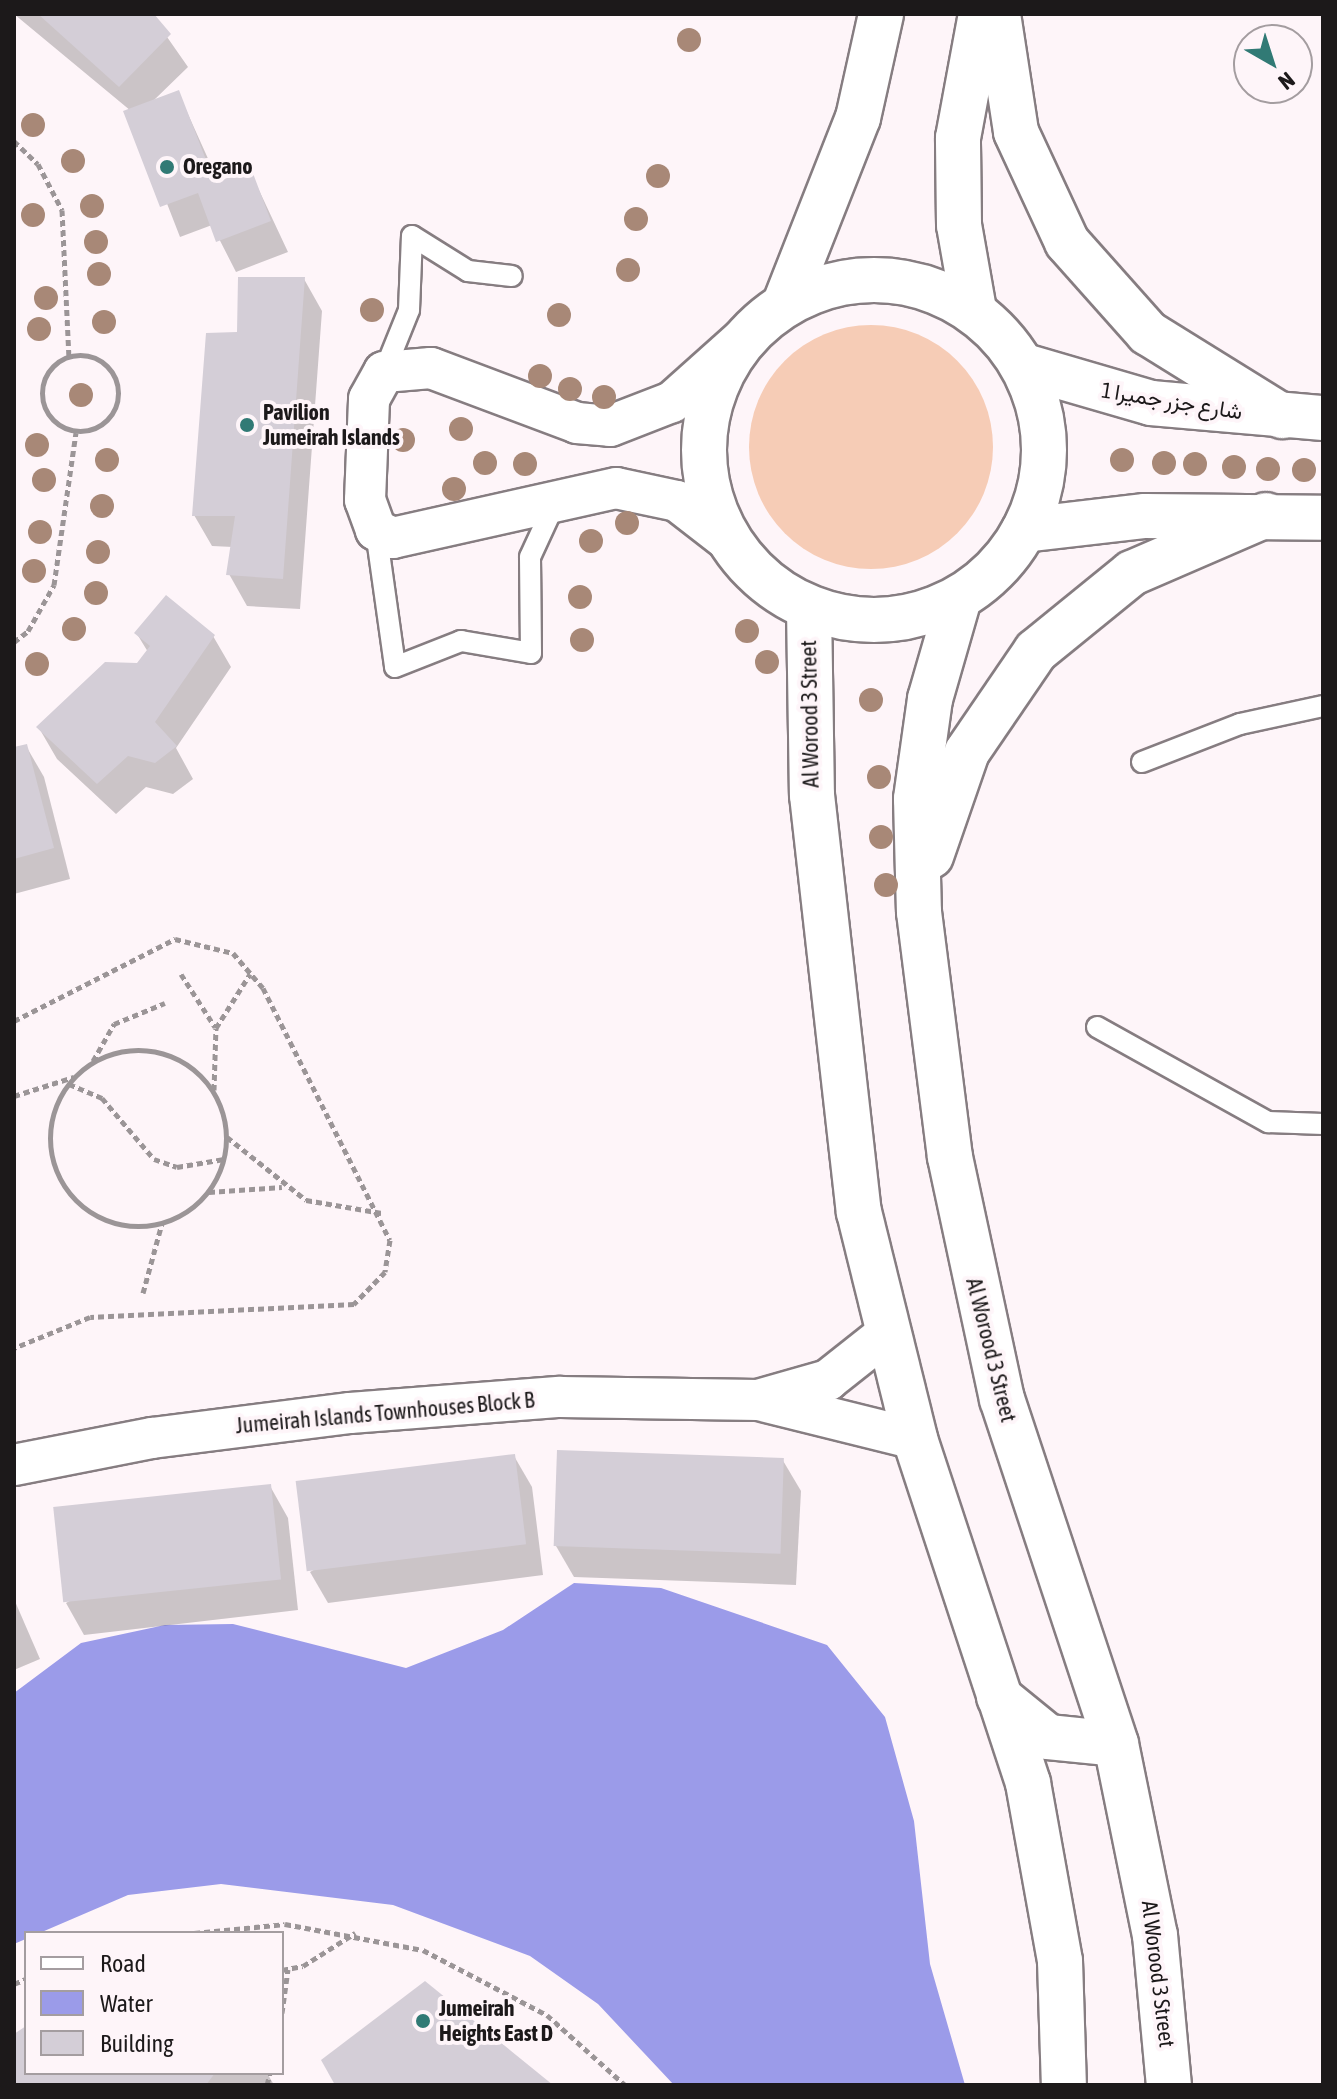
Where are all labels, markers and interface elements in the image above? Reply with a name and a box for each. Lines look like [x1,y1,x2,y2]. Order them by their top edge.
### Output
north arrow [1233,24,1313,104]
text: N [1274,67,1300,95]
place label: Oregano [183,154,253,180]
marker: Oregano [158,158,176,176]
street label: شارع جزر جميرا 1 [1100,377,1244,425]
place label: Pavilion Jumeirah Islands [263,399,400,450]
marker: Pavilion Jumeirah Islands [238,416,256,434]
street label: Al Worood 3 Street [796,640,824,788]
street label: Al Worood 3 Street [960,1275,1022,1425]
street label: Jumeirah Islands Townhouses Block B [234,1387,536,1439]
street label: Al Worood 3 Street [1136,1899,1180,2049]
legend [24,1931,284,2075]
text: Road [100,1950,146,1977]
text: Water [100,1990,153,2017]
place label: Jumeirah Heights East D [439,1995,553,2046]
marker: Jumeirah Heights East D [414,2012,432,2030]
text: Building [100,2030,173,2057]

